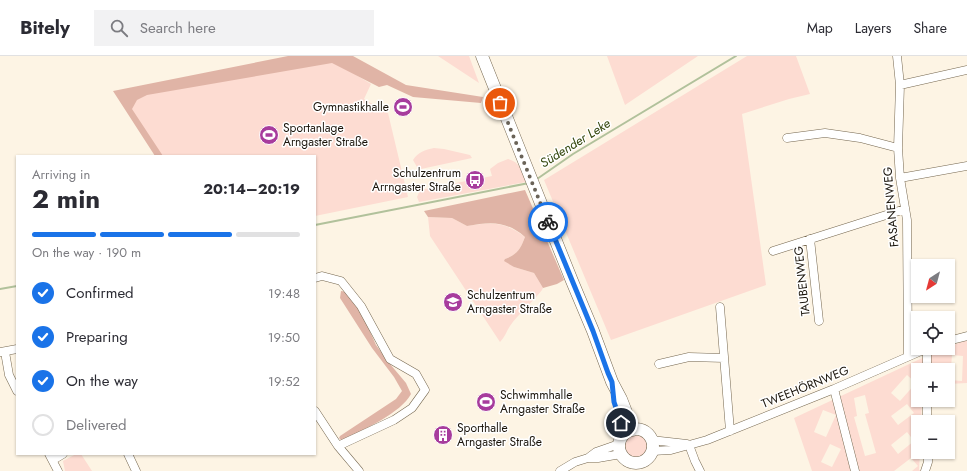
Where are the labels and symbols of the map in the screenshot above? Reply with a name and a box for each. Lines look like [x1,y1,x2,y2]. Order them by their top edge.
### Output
pin [483,86,517,120]
sports icon: Gymnastikhalle [392,96,414,118]
place label: Gymnastikhalle [313,98,389,116]
water label: Südender Leke [536,114,614,172]
place label: Sportanlage Arngaster Straße [283,119,368,151]
sports icon: Sportanlage Arngaster Straße [258,124,280,146]
place label: Schulzentrum Arrngaster Straße [372,164,461,196]
street label: FASANENWEG [879,166,903,248]
bus stop icon: Schulzentrum Arrngaster Straße [464,169,486,191]
courier [528,202,568,242]
street label: TAUBENWEG [789,245,815,317]
north arrow [911,259,955,303]
place label: Schulzentrum Arngaster Straße [467,286,552,318]
school or university icon: Schulzentrum Arngaster Straße [442,291,464,313]
street label: TWEEHÖRNWEG [759,361,851,413]
place label: Schwimmhalle Arngaster Straße [500,386,585,418]
sports icon: Schwimmhalle Arngaster Straße [475,391,497,413]
pin [604,406,638,440]
place label: Sporthalle Arngaster Straße [457,419,542,451]
building icon: Sporthalle Arngaster Straße [432,424,454,446]

